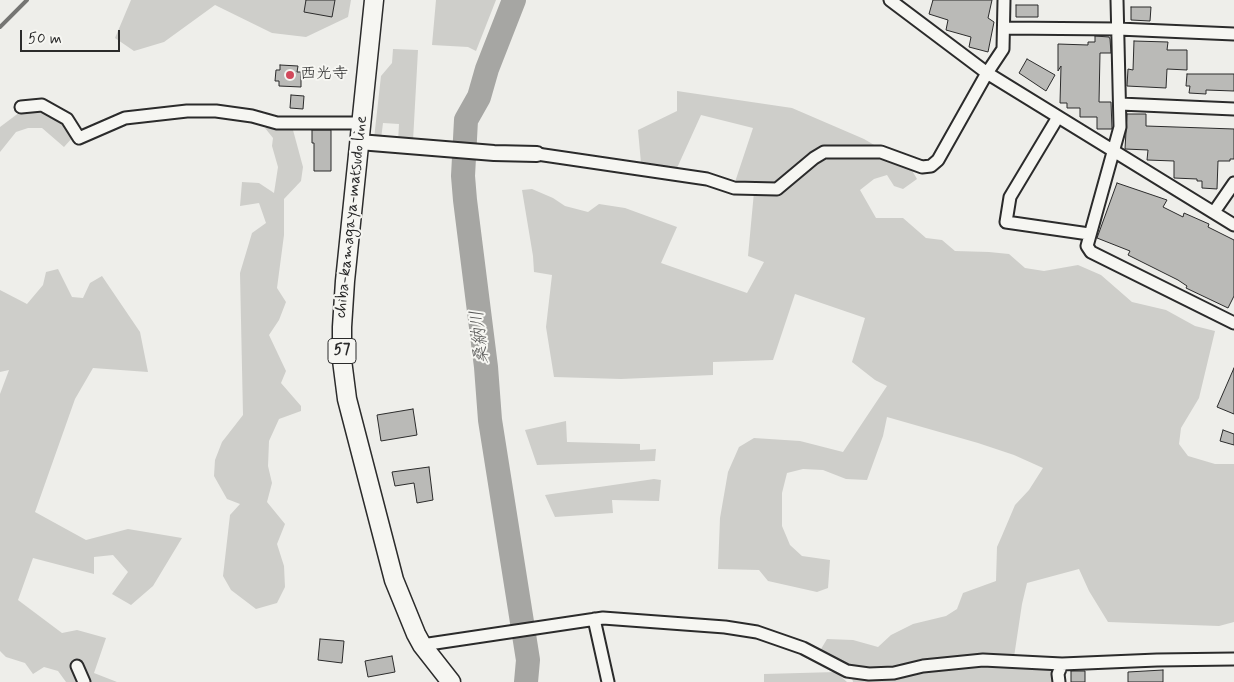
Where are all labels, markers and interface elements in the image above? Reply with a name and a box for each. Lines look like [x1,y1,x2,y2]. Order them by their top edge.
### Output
scale bar [22,20,122,52]
text: 50 m [28,29,62,49]
place label: 西光寺 [300,65,348,85]
marker: 西光寺 [284,69,296,81]
street label: chiba-kamagaya-matsudo line [332,115,372,319]
water label: 桑納川 [467,309,495,365]
road number: 57 [328,338,356,364]

